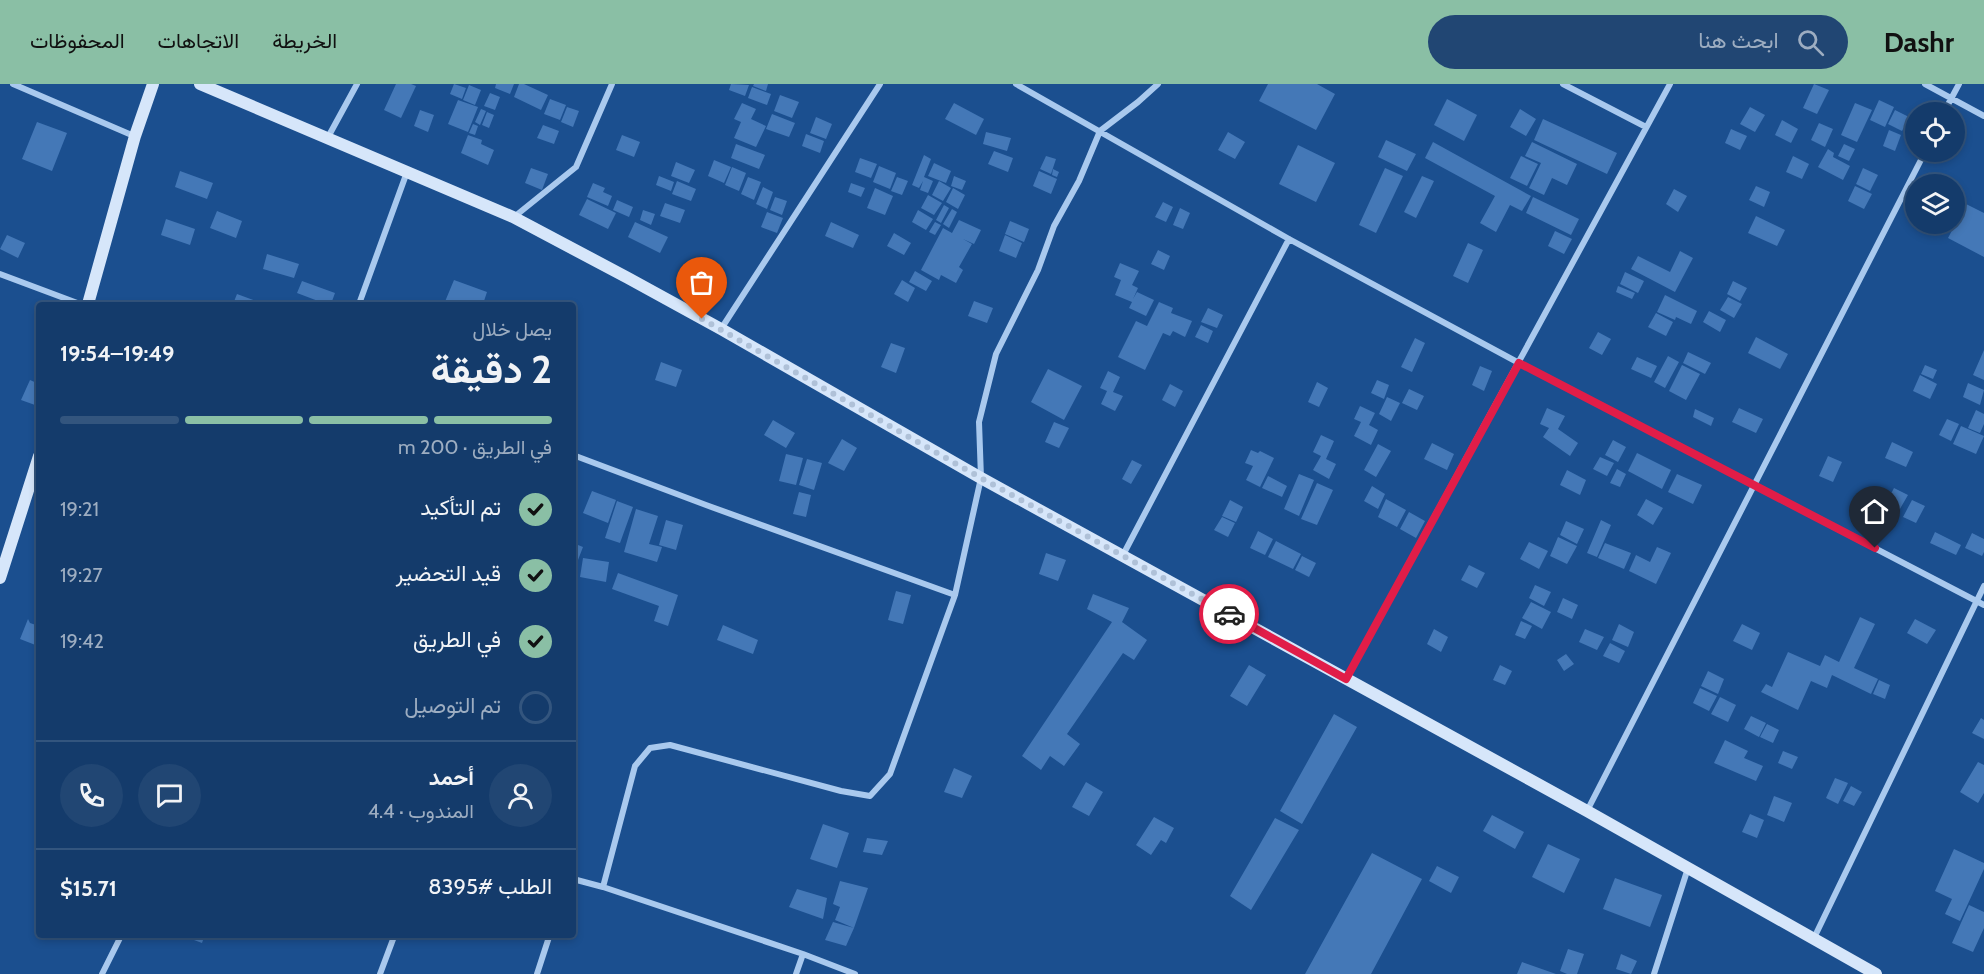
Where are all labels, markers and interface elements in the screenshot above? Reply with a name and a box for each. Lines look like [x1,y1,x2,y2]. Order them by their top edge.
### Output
search box [1428,15,1848,69]
text: Dashr [1884,25,1954,59]
icon: search [1794,26,1827,59]
text: ابحث هنا [1698,27,1779,54]
text: المحفوظات [30,28,125,53]
text: الاتجاهات [158,28,239,53]
text: الخريطة [272,28,337,53]
map controls [1905,102,1965,234]
button: locate [1905,102,1965,162]
button: layers [1905,174,1965,234]
pin [676,257,727,319]
icon: bag [685,266,718,299]
text: يصل خلال [472,317,552,341]
text: 19:49–19:54 [60,340,174,367]
text: 2 دقيقة [431,345,552,393]
text: في الطريق · 200 m [398,435,552,459]
pin [1849,486,1900,548]
icon: check [519,493,552,526]
text: تم التأكيد [420,494,501,521]
icon: home [1858,495,1891,528]
text: 19:21 [60,497,99,521]
icon: check [519,559,552,592]
text: قيد التحضير [396,560,501,587]
text: 19:27 [60,563,103,587]
courier [1199,584,1259,644]
icon: car [1213,598,1246,631]
icon: check [519,625,552,658]
text: في الطريق [413,626,501,653]
text: 19:42 [60,629,104,653]
text: تم التوصيل [404,692,501,719]
button: phone [60,764,123,827]
button: chat [138,764,201,827]
text: أحمد [429,764,474,791]
button: person [489,764,552,827]
text: المندوب · 4.4 [368,799,474,823]
text: الطلب #8395 [428,873,552,900]
text: $15.71 [60,875,117,902]

